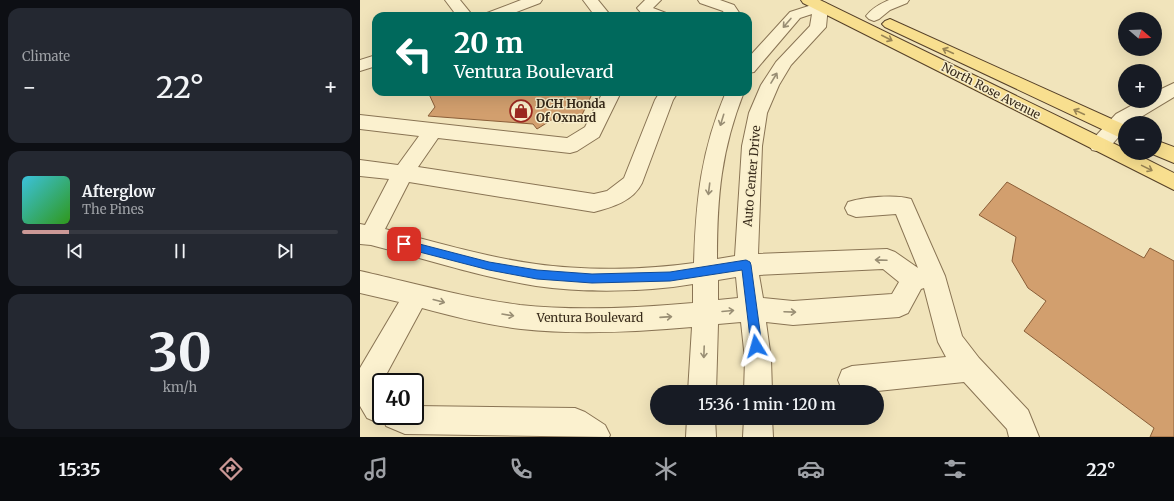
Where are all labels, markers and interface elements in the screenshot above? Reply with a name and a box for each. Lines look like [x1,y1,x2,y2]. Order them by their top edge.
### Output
north arrow [1118,12,1162,56]
map controls [1118,12,1162,160]
one-way arrow [783,18,792,28]
text: 20 m [454,25,523,61]
icon: left [388,28,440,80]
one-way arrow [880,35,892,43]
one-way arrow [943,47,955,54]
text: Climate [22,48,70,65]
street label: North Rose Avenue [939,59,1043,122]
text: Ventura Boulevard [454,60,614,83]
button: + [1118,64,1162,108]
text: 22° [156,68,204,106]
one-way arrow [771,72,779,84]
text: − [22,73,37,101]
text: + [323,73,338,101]
place label: DCH Honda Of Oxnard [536,96,606,125]
shop icon: DCH Honda Of Oxnard [508,98,534,124]
one-way arrow [1074,108,1086,115]
one-way arrow [718,114,725,127]
button: − [1118,116,1162,160]
street label: Auto Center Drive [740,125,763,228]
one-way arrow [1140,165,1152,172]
text: Afterglow [82,182,155,201]
one-way arrow [705,182,712,195]
text: The Pines [82,201,144,218]
pin [387,227,421,261]
icon: arrive [393,233,415,255]
icon: previous [64,240,86,262]
icon: pause [169,240,191,262]
icon: next [274,240,296,262]
one-way arrow [875,256,888,264]
one-way arrow [432,298,445,305]
one-way arrow [721,307,734,315]
one-way arrow [783,308,796,316]
street label: Ventura Boulevard [536,310,643,325]
one-way arrow [501,311,514,319]
one-way arrow [659,314,672,321]
text: 30 [148,320,212,385]
position arrow [735,325,777,367]
one-way arrow [700,345,707,358]
speed limit sign: 40 [372,373,424,425]
text: km/h [163,379,197,396]
text: 15:36 · 1 min · 120 m [698,395,836,414]
icon: directions [217,455,245,483]
icon: music [362,455,390,483]
icon: phone [507,455,535,483]
icon: climate [652,455,680,483]
icon: car [797,455,825,483]
icon: filters [941,455,969,483]
text: 15:35 [58,458,100,481]
text: 22° [1086,458,1116,481]

